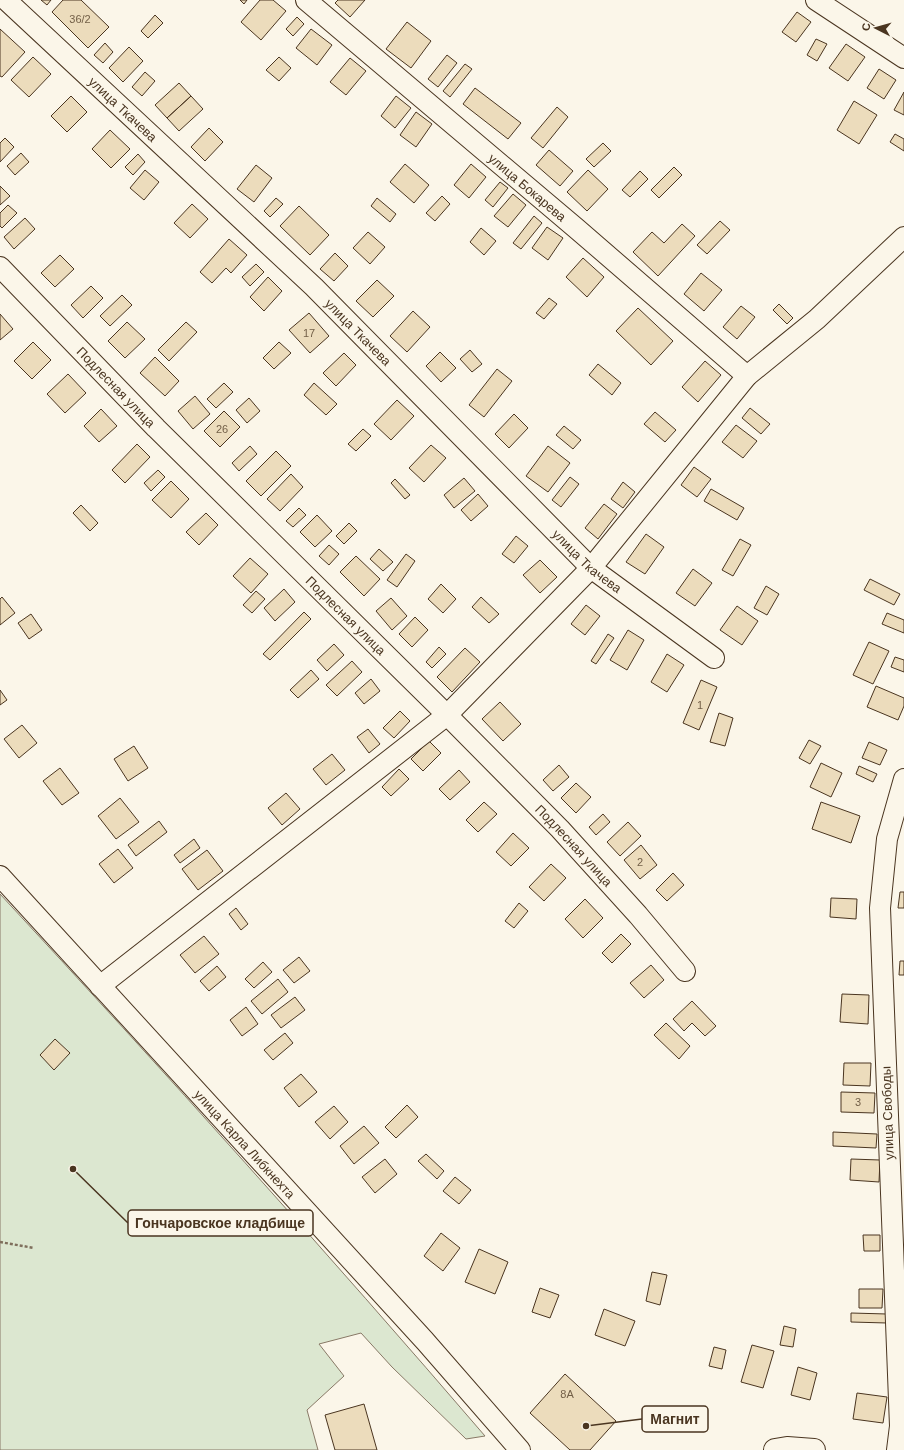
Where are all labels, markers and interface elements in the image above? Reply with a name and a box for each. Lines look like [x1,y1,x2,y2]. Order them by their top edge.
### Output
north arrow [856,8,896,48]
house number: 36/2 [69,13,91,25]
text: С [860,22,872,32]
street label: улица Ткачева [86,74,160,145]
street label: улица Бокарева [485,151,570,225]
street label: улица Ткачева [322,296,395,369]
house number: 17 [303,327,315,339]
street label: Подлесная улица [74,344,159,431]
house number: 26 [216,423,228,435]
street label: улица Ткачева [549,526,625,596]
street label: Подлесная улица [303,573,389,659]
house number: 1 [697,699,703,711]
street label: Подлесная улица [532,802,616,890]
house number: 2 [637,856,643,868]
street label: улица Свободы [878,1066,897,1160]
street label: улица Карла Либкнехта [191,1087,298,1202]
house number: 3 [855,1096,861,1108]
callout: Гончаровское кладбище [128,1210,313,1236]
text: Гончаровское кладбище [135,1215,305,1231]
house number: 8А [560,1388,574,1400]
callout: Магнит [642,1406,708,1432]
text: Магнит [650,1411,700,1427]

